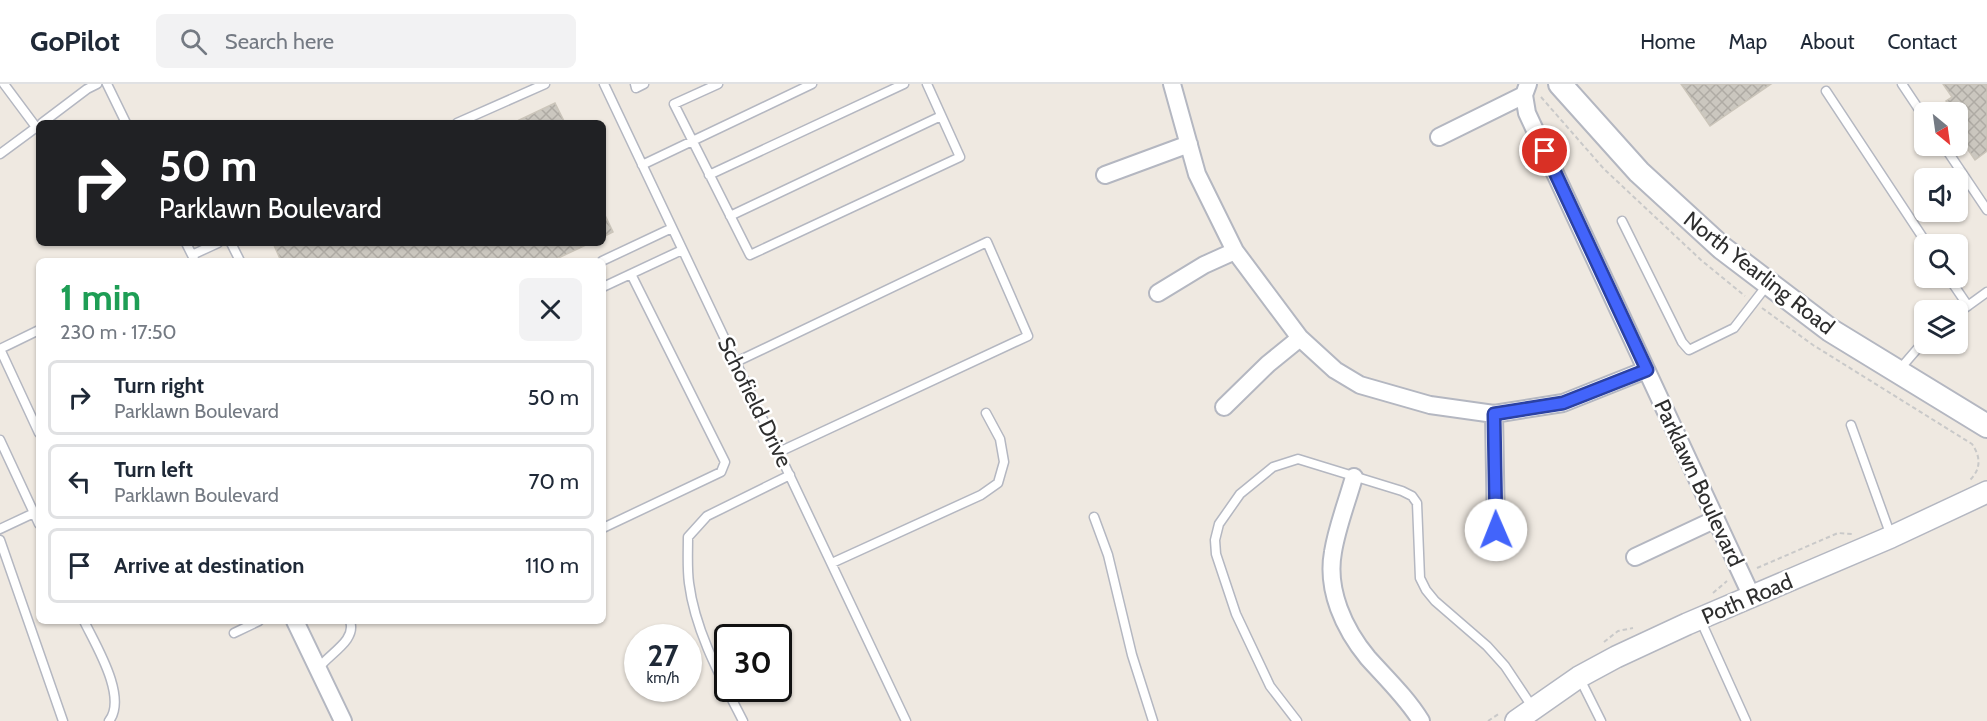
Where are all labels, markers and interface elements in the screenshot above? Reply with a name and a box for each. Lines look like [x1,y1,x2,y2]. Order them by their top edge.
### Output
search box [156,14,576,68]
text: GoPilot [30,24,120,58]
icon: search [177,25,210,58]
text: Search here [225,28,334,55]
text: Home [1640,29,1696,54]
text: Map [1729,29,1767,54]
text: About [1800,29,1854,54]
text: Contact [1887,29,1957,54]
north arrow [1914,102,1968,156]
map controls [1914,102,1968,354]
pin [1519,125,1570,176]
icon: arrive [1528,134,1561,167]
text: 50 m [159,140,257,192]
icon: right [60,144,138,222]
button: sound [1914,168,1968,222]
text: Parklawn Boulevard [159,192,382,225]
street label: North Yearling Road [1678,206,1840,340]
button: search [1914,234,1968,288]
text: 1 min [60,275,141,319]
button: close [519,278,582,341]
button: layers [1914,300,1968,354]
text: 230 m · 17:50 [60,320,177,344]
street label: Schofield Drive [712,332,798,472]
text: Turn right [114,372,204,399]
icon: right [63,381,96,414]
text: 50 m [527,384,579,411]
street label: Parklawn Boulevard [1648,395,1750,571]
text: Parklawn Boulevard [114,399,279,423]
text: Turn left [114,456,193,483]
icon: left [63,465,96,498]
text: 70 m [529,468,579,495]
text: Parklawn Boulevard [114,483,279,507]
position arrow [1464,498,1528,562]
icon: arrive [63,549,96,582]
text: Arrive at destination [114,552,304,579]
text: 110 m [525,552,579,579]
street label: Poth Road [1697,568,1797,630]
speed limit sign: 30 [714,624,792,702]
text: 27 [647,637,679,674]
text: km/h [647,669,679,687]

